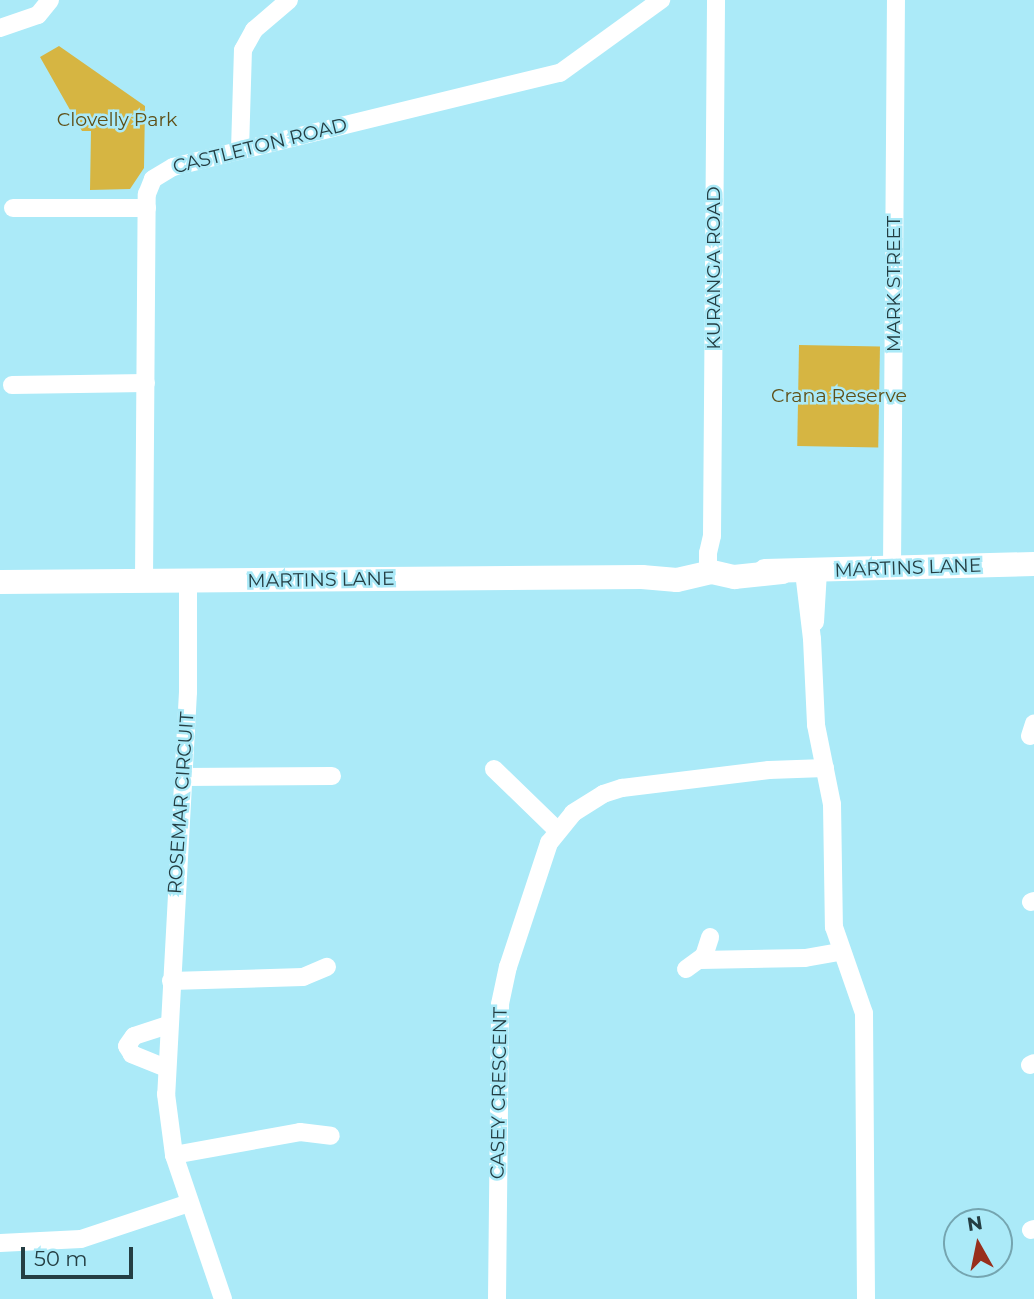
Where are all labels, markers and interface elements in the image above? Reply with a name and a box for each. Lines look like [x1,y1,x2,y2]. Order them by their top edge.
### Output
park label: Clovelly Park [57,109,177,131]
street label: CASTLETON ROAD [170,113,350,179]
street label: KURANGA ROAD [703,186,725,350]
street label: MARK STREET [883,216,905,352]
park label: Crana Reserve [771,385,907,407]
street label: MARTINS LANE [834,554,982,582]
street label: MARTINS LANE [247,567,395,593]
street label: ROSEMAR CIRCUIT [163,711,199,895]
street label: CASEY CRESCENT [486,1007,512,1179]
north arrow [943,1208,1013,1278]
text: N [966,1211,984,1236]
scale bar [24,1232,136,1276]
text: 50 m [34,1246,88,1271]

